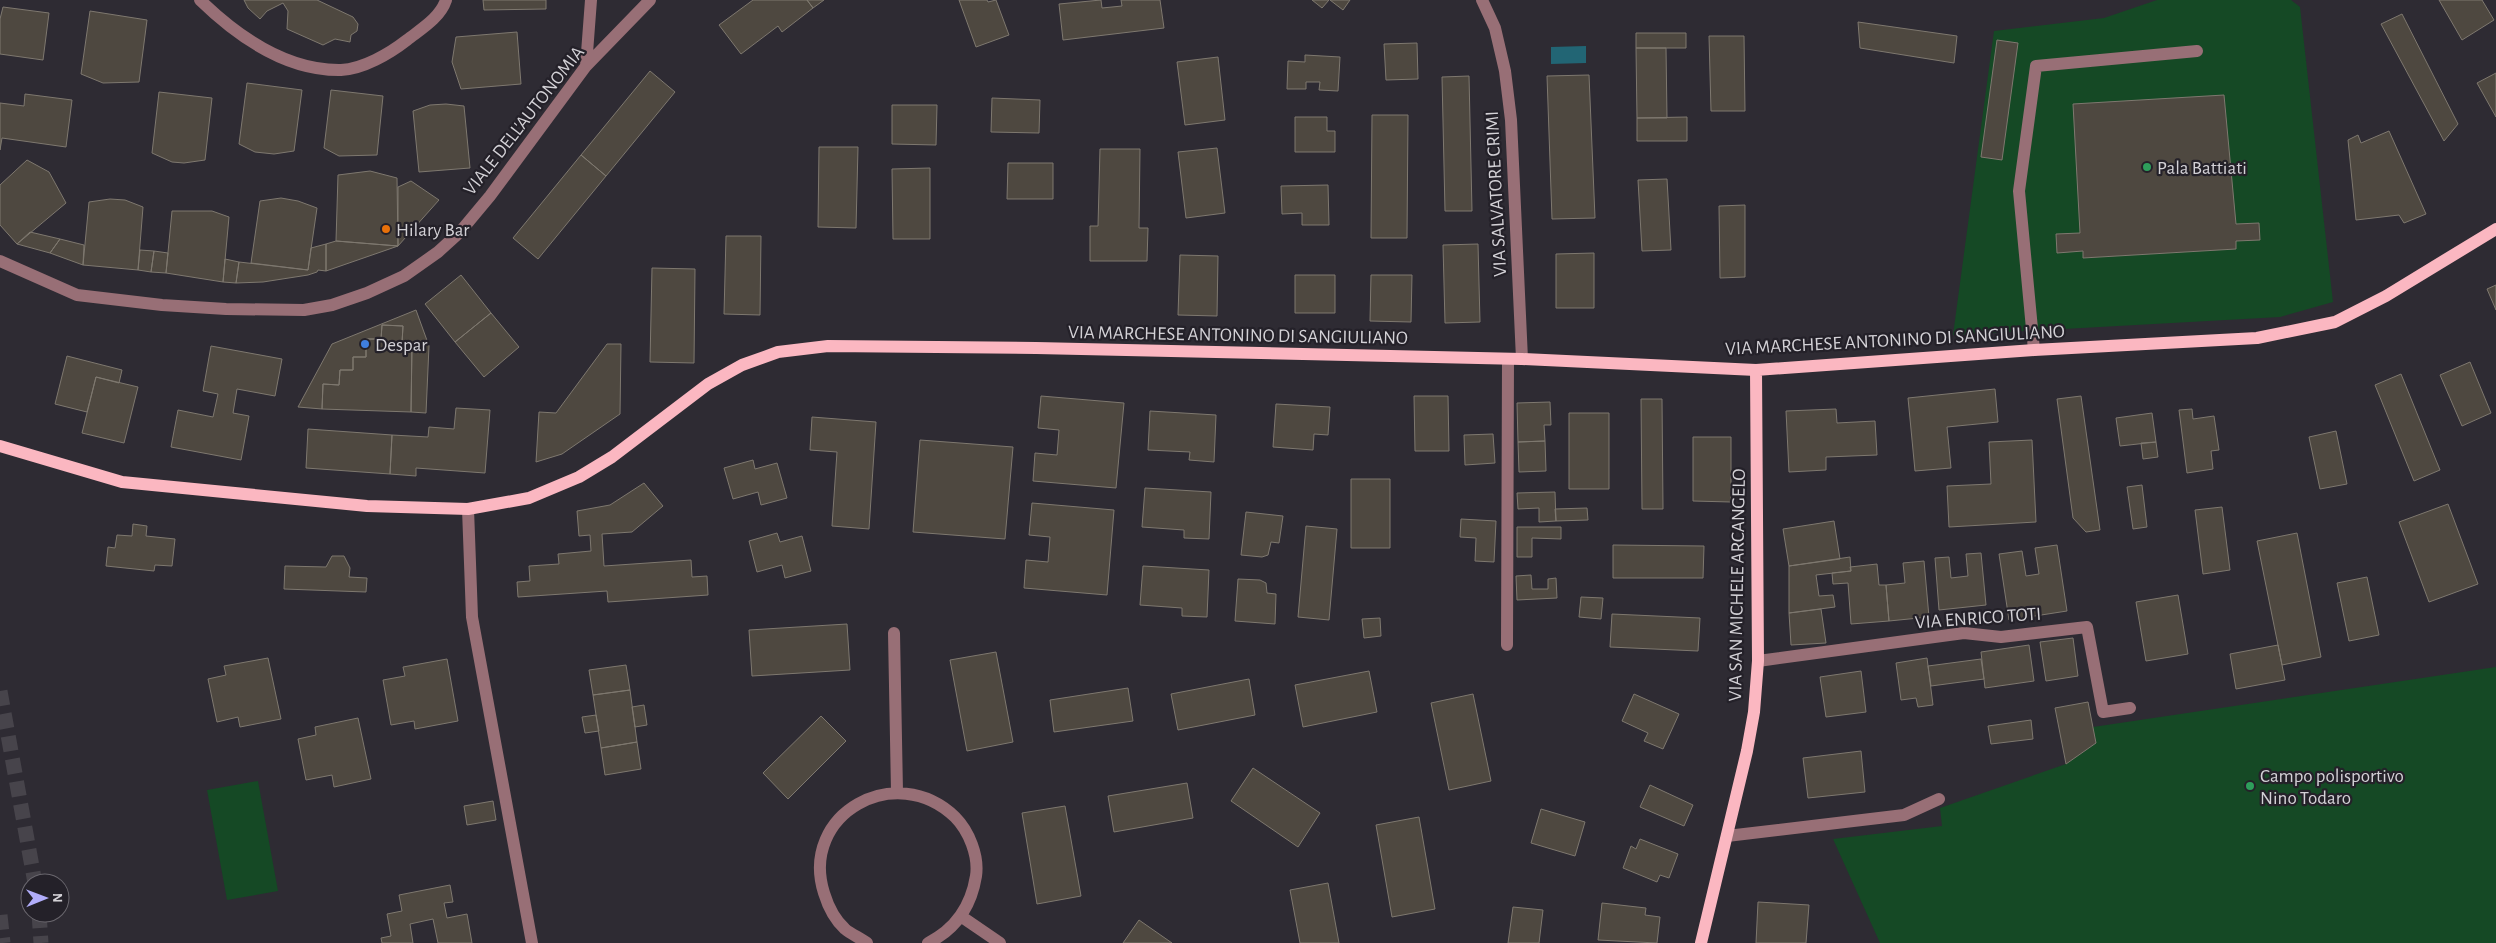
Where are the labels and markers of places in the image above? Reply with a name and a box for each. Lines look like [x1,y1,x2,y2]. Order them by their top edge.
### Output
place label: Pala Battiati [2157,159,2247,178]
marker: Pala Battiati [2141,161,2153,173]
place label: Hilary Bar [396,221,469,240]
marker: Hilary Bar [380,223,392,235]
place label: Despar [375,336,427,355]
marker: Despar [359,338,371,350]
place label: Campo polisportivo Nino Todaro [2260,767,2404,808]
marker: Campo polisportivo Nino Todaro [2244,780,2256,792]

